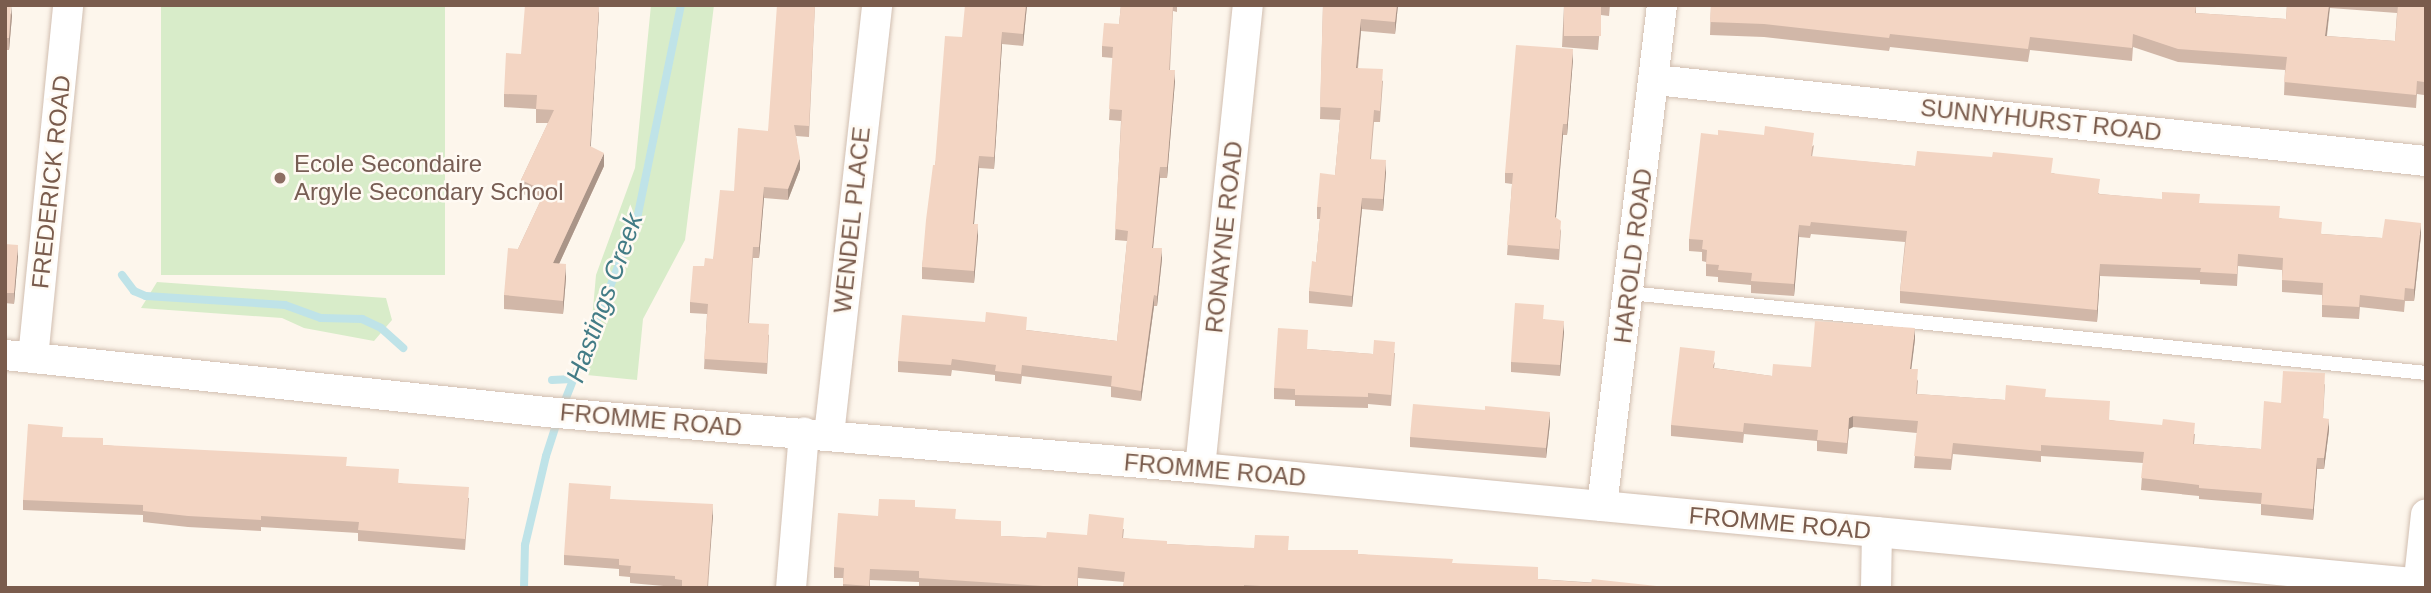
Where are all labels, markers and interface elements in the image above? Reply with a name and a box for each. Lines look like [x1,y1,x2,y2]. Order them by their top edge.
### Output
street label: FREDERICK ROAD [25,74,77,290]
street label: SUNNYHURST ROAD [1919,93,2163,147]
street label: WENDEL PLACE [828,125,876,315]
street label: RONAYNE ROAD [1200,140,1248,334]
place label: Ecole Secondaire Argyle Secondary School [294,150,563,206]
street label: HAROLD ROAD [1608,167,1658,345]
marker: Ecole Secondaire Argyle Secondary School [272,170,288,186]
water label: Hastings Creek [560,209,650,387]
street label: FROMME ROAD [559,398,743,442]
street label: FROMME ROAD [1123,448,1307,492]
street label: FROMME ROAD [1688,501,1872,545]

